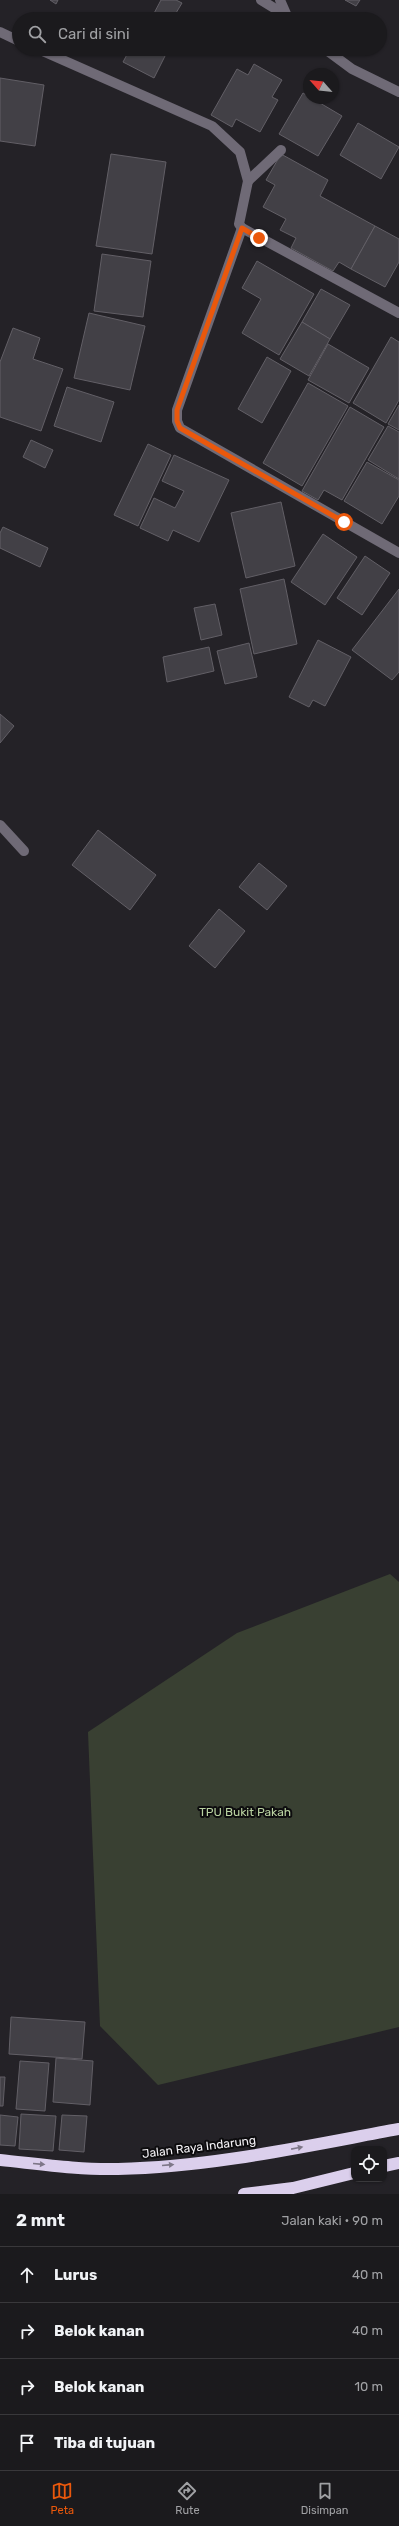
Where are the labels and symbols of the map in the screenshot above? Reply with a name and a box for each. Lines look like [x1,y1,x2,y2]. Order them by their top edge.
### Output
north arrow [303,68,339,104]
route end [250,229,268,247]
route start [335,513,353,531]
park label: TPU Bukit Pakah [199,1805,291,1819]
street label: Jalan Raya Indarung [141,2133,257,2161]
one-way arrow [291,2145,303,2151]
one-way arrow [33,2160,45,2167]
one-way arrow [162,2162,174,2169]

